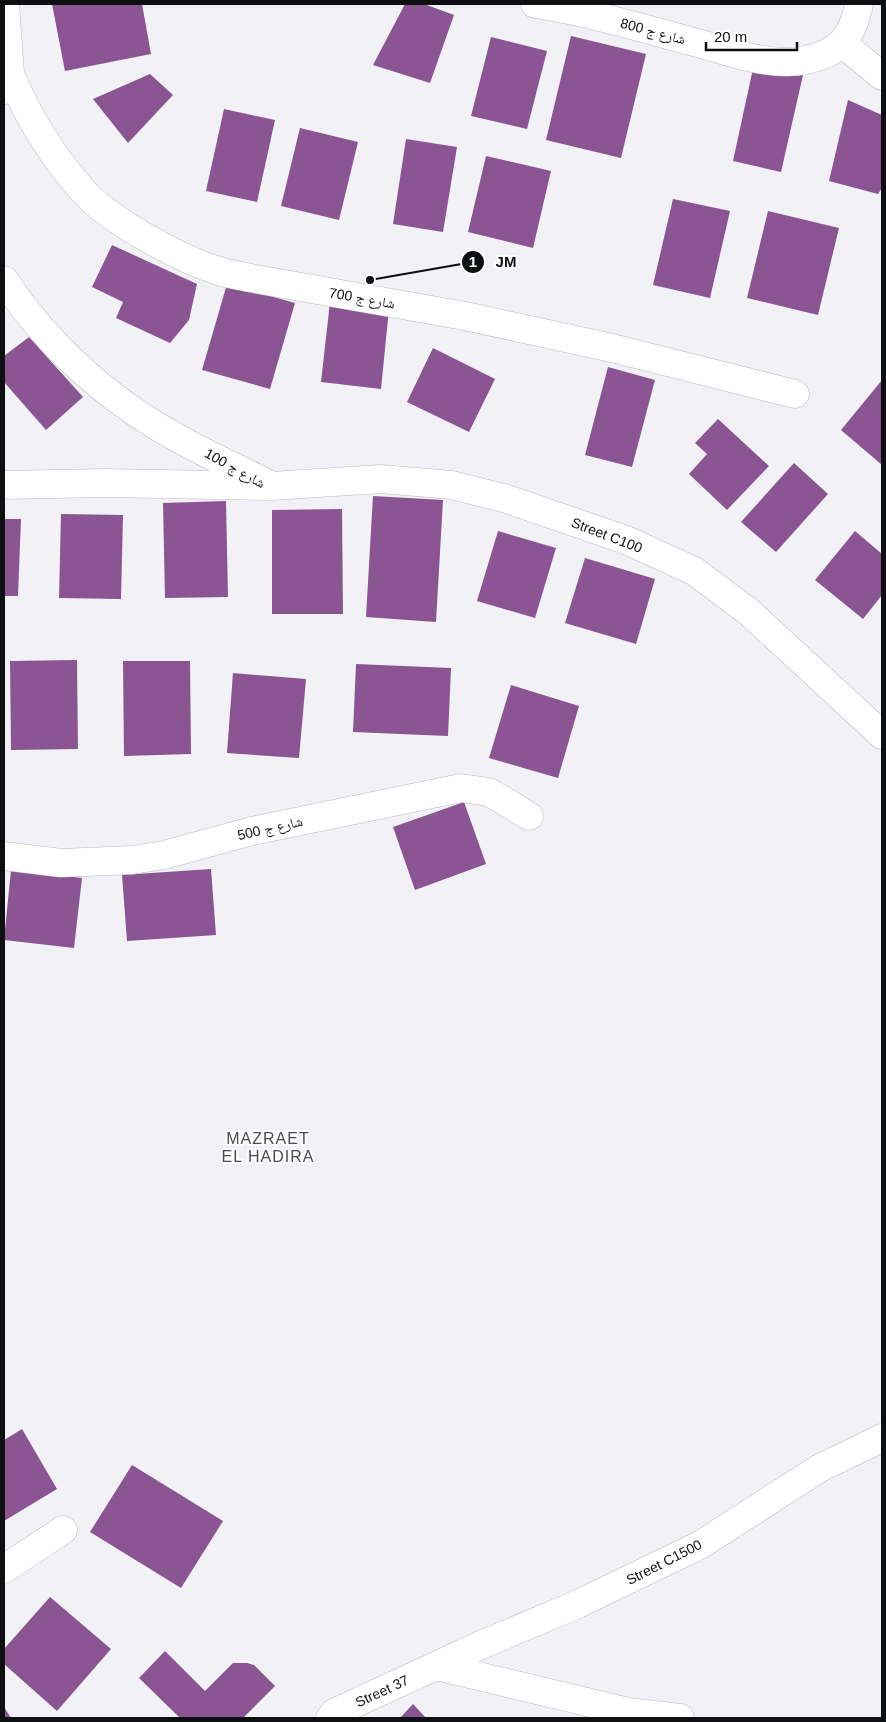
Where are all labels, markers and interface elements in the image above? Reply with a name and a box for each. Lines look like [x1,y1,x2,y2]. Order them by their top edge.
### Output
street label: شارع ج 800 [618,15,687,49]
scale bar [706,20,797,52]
text: 20 m [714,28,747,45]
callout: JM [460,247,526,277]
text: 1 [469,253,477,270]
text: JM [496,253,516,270]
street label: شارع ج 700 [327,284,396,314]
street label: شارع ج 100 [201,445,268,493]
street label: Street C100 [569,514,645,556]
street label: شارع ج 500 [236,813,305,845]
district label: MAZRAET EL HADIRA [222,1130,314,1165]
street label: Street C1500 [624,1536,705,1588]
street label: Street 37 [353,1672,411,1710]

